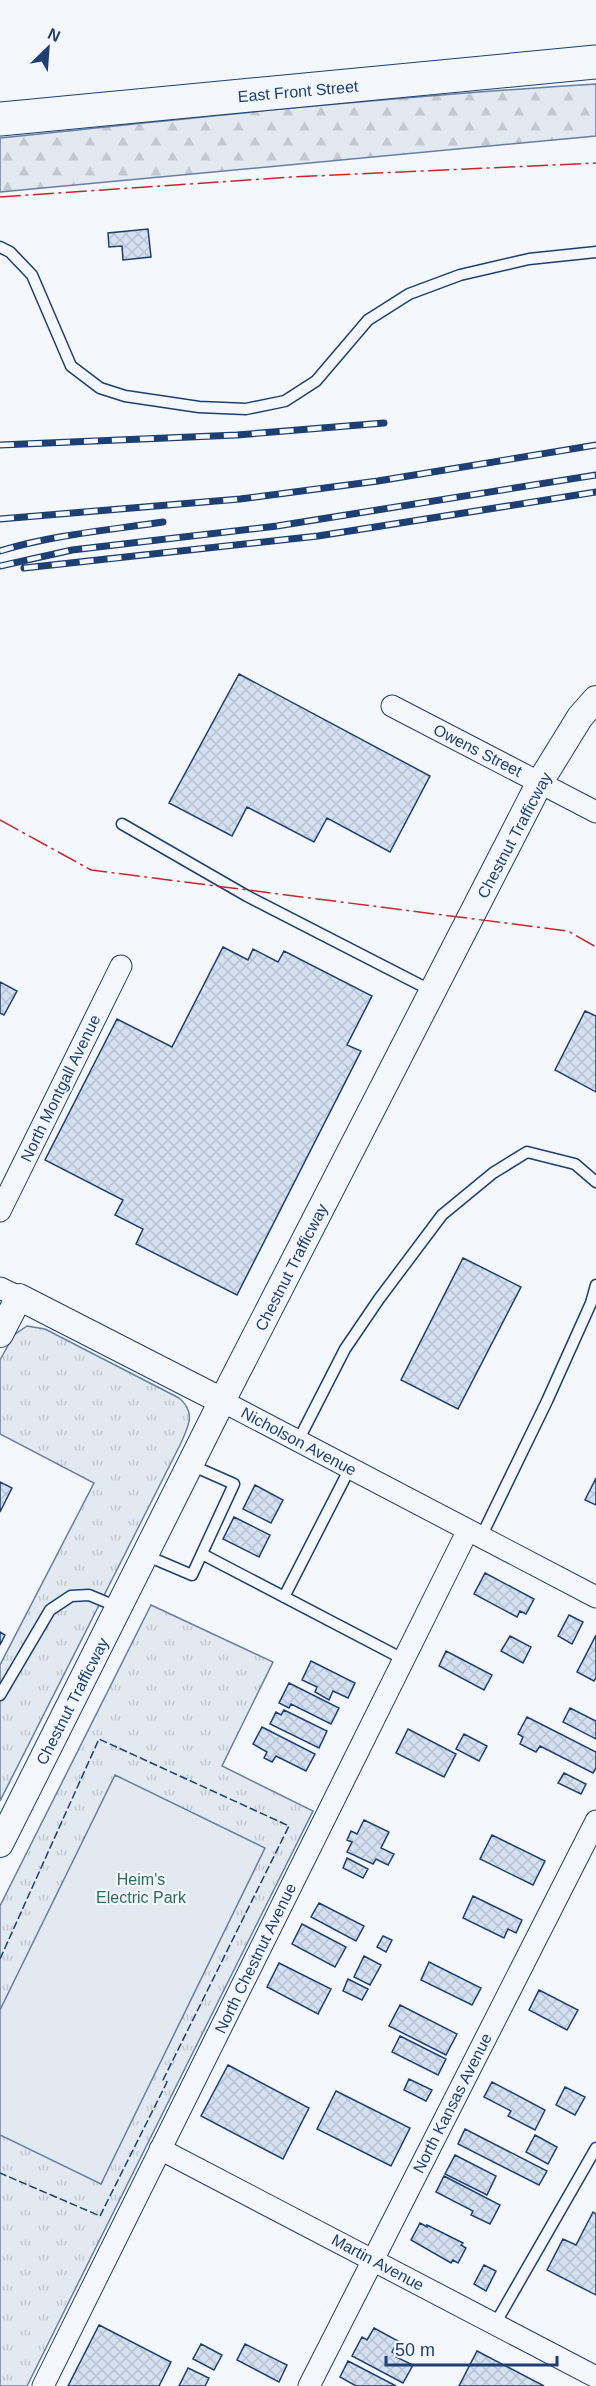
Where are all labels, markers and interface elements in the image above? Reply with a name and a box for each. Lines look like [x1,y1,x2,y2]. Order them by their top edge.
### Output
north arrow [18,18,78,78]
text: N [45,25,63,45]
street label: East Front Street [237,78,360,105]
street label: Owens Street [431,721,525,780]
street label: Chestnut Trafficway [474,769,555,901]
street label: North Montgall Avenue [17,1012,104,1165]
street label: Chestnut Trafficway [252,1201,331,1334]
street label: Nicholson Avenue [238,1404,359,1479]
street label: Chestnut Trafficway [33,1635,112,1768]
park label: Heim's Electric Park [96,1871,187,1906]
street label: North Chestnut Avenue [212,1880,299,2036]
street label: North Kansas Avenue [410,2030,495,2176]
street label: Martin Avenue [329,2231,427,2294]
scale bar [386,2329,557,2367]
text: 50 m [395,2340,435,2360]

